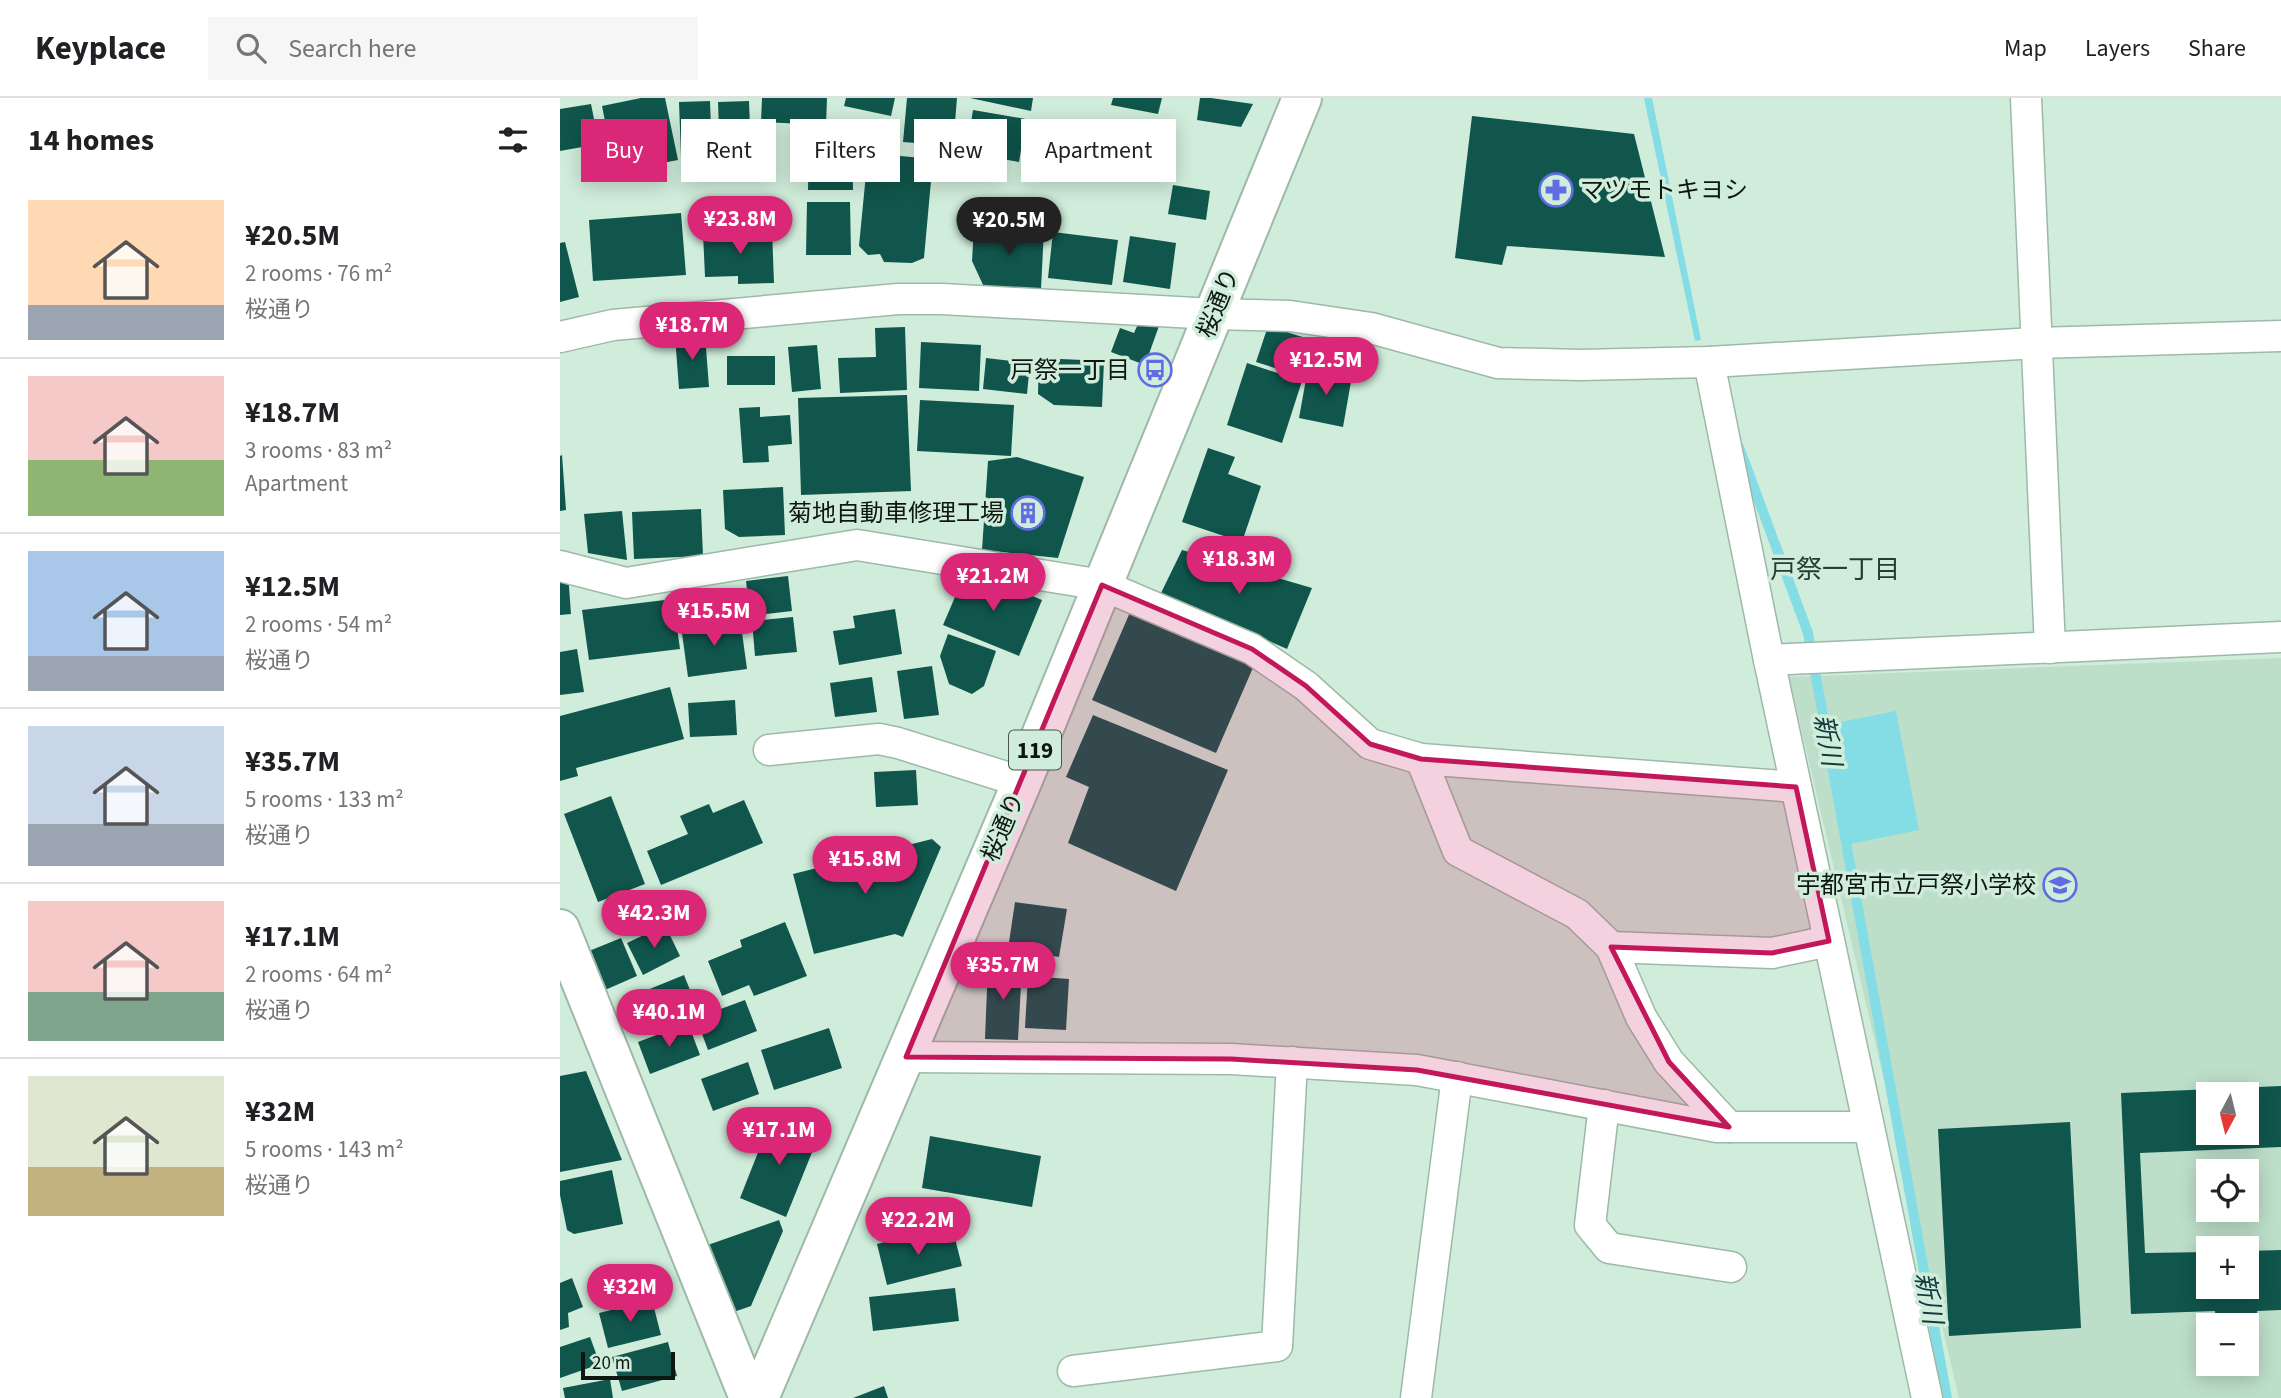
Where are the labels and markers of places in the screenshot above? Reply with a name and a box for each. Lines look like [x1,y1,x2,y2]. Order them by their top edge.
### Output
pharmacy icon: マツモトキヨシ [1537,171,1575,209]
place label: マツモトキヨシ [1580,173,1748,208]
pin: ¥23.8M [683,197,797,256]
pin: ¥20.5M [952,198,1066,257]
pin: ¥18.7M [635,302,749,362]
pin: ¥12.5M [1269,338,1383,397]
bus stop icon: 戸祭一丁目 [1136,351,1174,389]
place label: 戸祭一丁目 [1010,353,1130,388]
building icon: 菊地自動車修理工場 [1009,494,1047,532]
place label: 菊地自動車修理工場 [788,496,1004,531]
pin: ¥18.3M [1182,536,1296,596]
pin: ¥21.2M [936,554,1050,613]
pin: ¥15.5M [657,588,771,648]
pin: ¥15.8M [808,836,922,896]
school or university icon: 宇都宮市立戸祭小学校 [2041,866,2079,904]
place label: 宇都宮市立戸祭小学校 [1796,868,2036,903]
pin: ¥42.3M [597,890,711,950]
pin: ¥35.7M [946,942,1060,1002]
pin: ¥40.1M [612,990,726,1049]
pin: ¥17.1M [722,1108,836,1167]
pin: ¥22.2M [861,1198,975,1257]
pin: ¥32M [589,1264,671,1324]

